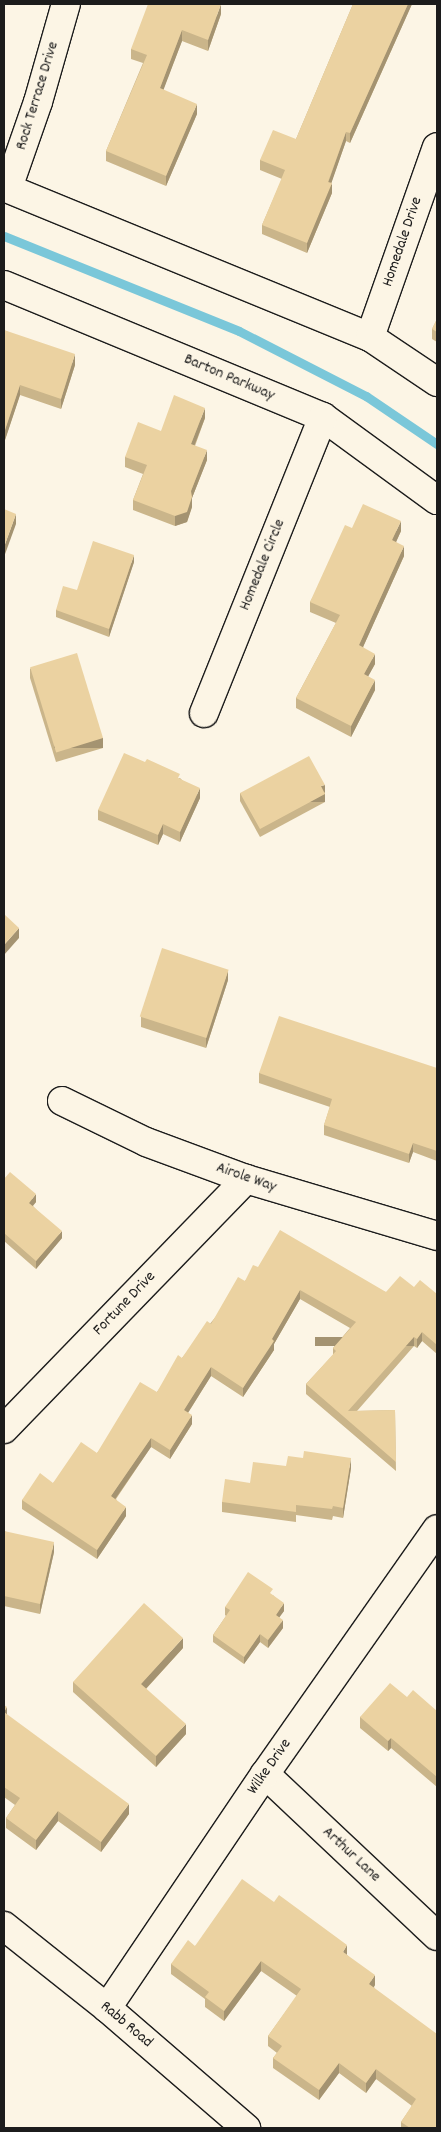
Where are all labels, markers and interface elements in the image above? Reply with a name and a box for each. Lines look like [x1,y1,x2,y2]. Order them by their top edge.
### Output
street label: Rock Terrace Drive [12,39,64,153]
street label: Homedale Drive [379,195,427,289]
street label: Barton Parkway [181,350,277,406]
street label: Homedale Circle [236,516,290,614]
street label: Airole Way [213,1159,279,1197]
street label: Fortune Drive [90,1268,160,1340]
street label: Wilke Drive [244,1735,296,1799]
street label: Arthur Lane [318,1823,384,1887]
street label: Rabb Road [96,1997,156,2053]

